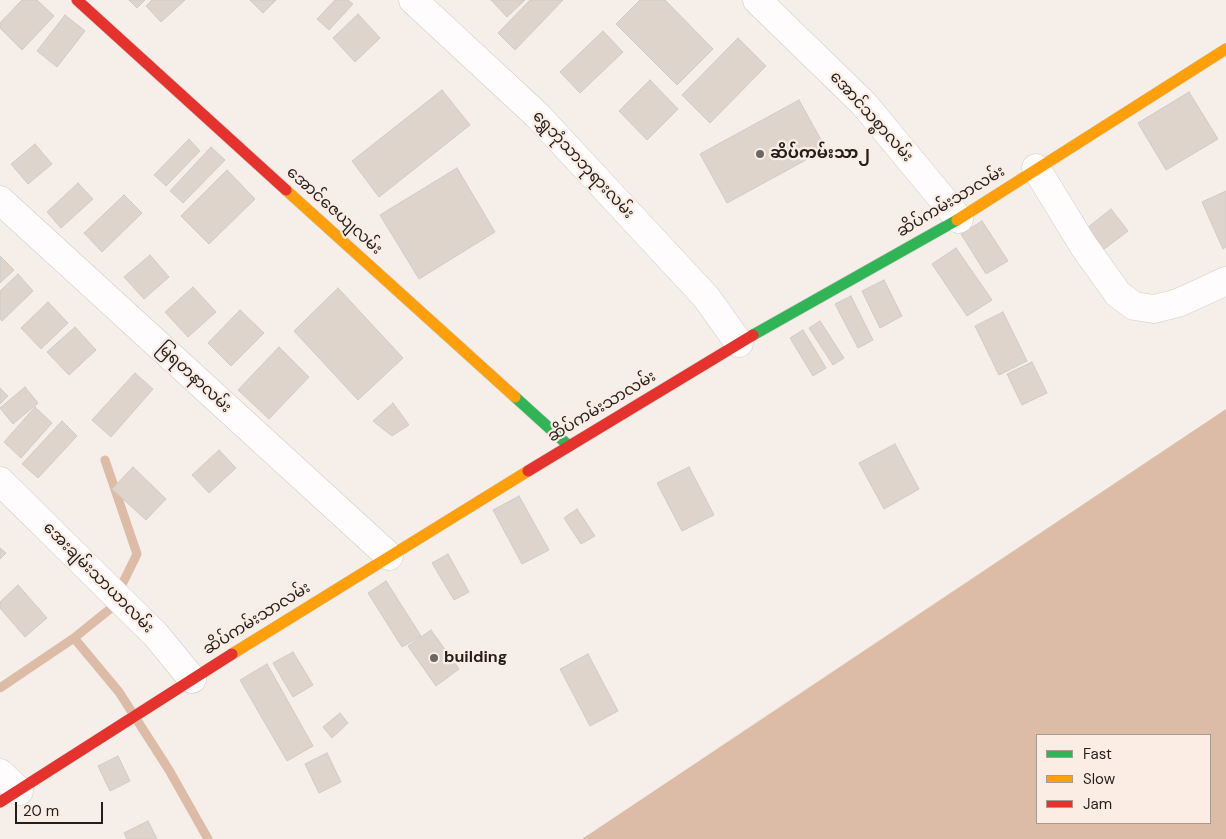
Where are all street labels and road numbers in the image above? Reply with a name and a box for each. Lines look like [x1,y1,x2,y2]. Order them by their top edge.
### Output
street label: အောင်သစ္စာလမ်း [825,68,917,166]
street label: ရွှေဘုံသာဘုရားလမ်း [528,107,638,223]
street label: ဆိပ်ကမ်းသာလမ်း [893,162,1009,242]
street label: အောင်ဇေယျလမ်း [282,163,386,259]
street label: မြရတနာလမ်း [153,339,235,417]
street label: ဆိပ်ကမ်းသာလမ်း [544,367,660,447]
street label: အေးချမ်းသာယာလမ်း [39,519,157,637]
street label: ဆိပ်ကမ်းသာလမ်း [200,578,314,660]

